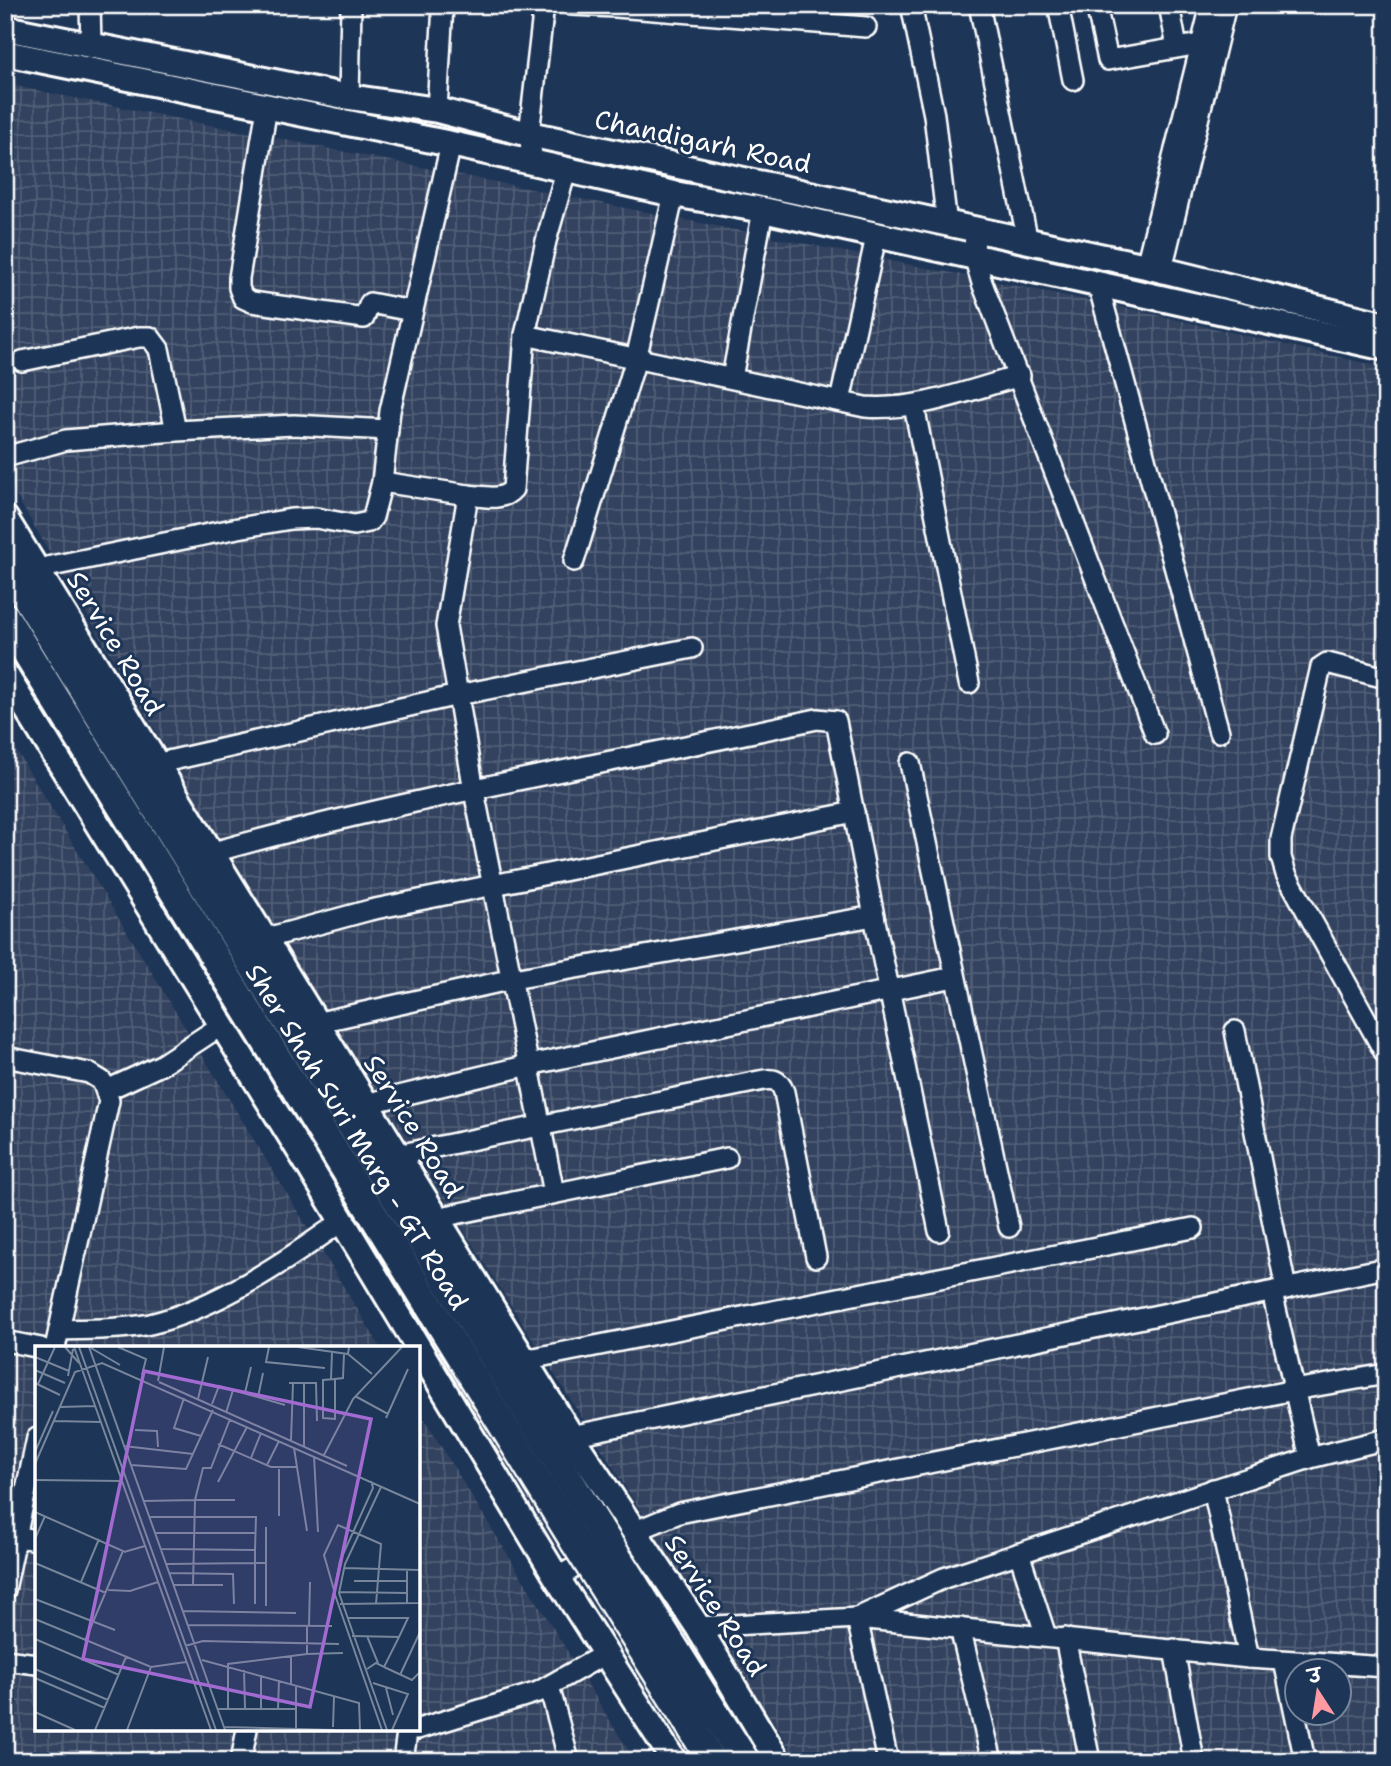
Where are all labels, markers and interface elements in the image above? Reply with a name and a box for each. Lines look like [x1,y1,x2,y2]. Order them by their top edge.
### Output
street label: Chandigarh Road [592,101,814,181]
street label: Service Road [59,564,173,722]
street label: Sher Shah Suri Marg - GT Road [238,957,478,1316]
street label: Service Road [356,1048,472,1204]
inset map [35,1346,420,1731]
street label: Service Road [657,1527,775,1683]
north arrow [1282,1658,1352,1728]
text: उ [1304,1662,1326,1690]

